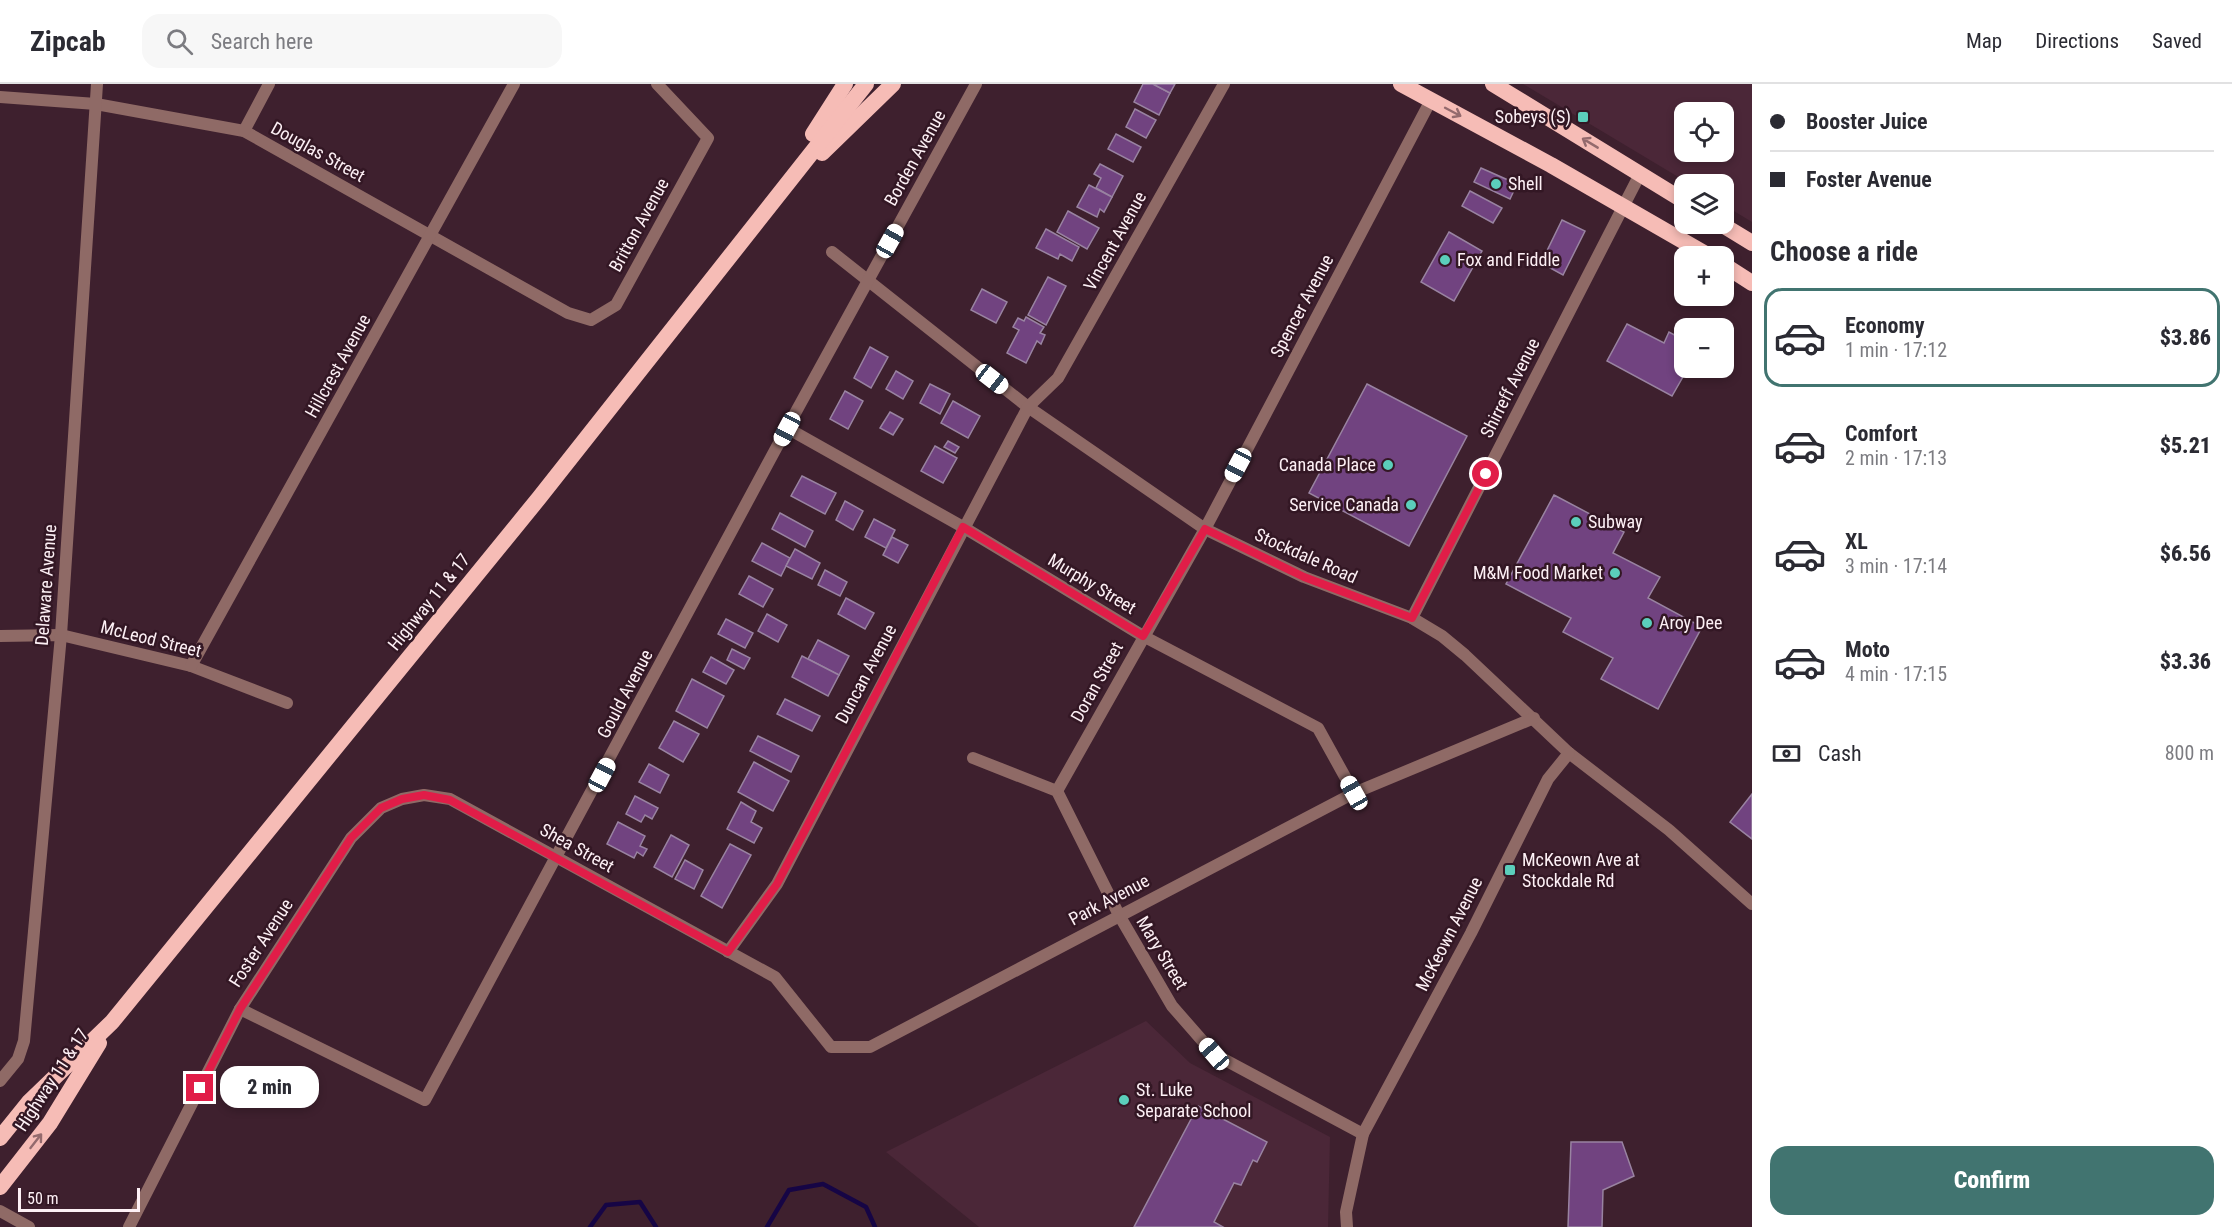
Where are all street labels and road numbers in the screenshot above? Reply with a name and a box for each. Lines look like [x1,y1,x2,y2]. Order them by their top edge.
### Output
street label: Borden Avenue [880,106,949,209]
street label: Douglas Street [268,117,369,186]
street label: Britton Avenue [604,174,673,275]
street label: Vincent Avenue [1079,188,1150,294]
street label: Spencer Avenue [1266,251,1337,361]
street label: Hillcrest Avenue [300,310,375,421]
street label: Shirreff Avenue [1476,335,1544,441]
street label: Delaware Avenue [31,524,60,646]
street label: Stockdale Road [1252,524,1361,588]
street label: Highway 11 & 17 [383,549,474,654]
street label: Murphy Street [1044,549,1140,618]
street label: McLeod Street [99,616,204,661]
street label: Duncan Avenue [831,621,900,727]
street label: Doran Street [1066,638,1127,725]
street label: Gould Avenue [592,646,657,742]
street label: Shea Street [537,819,618,876]
street label: Park Avenue [1065,870,1153,930]
street label: McKeown Avenue [1411,873,1486,994]
street label: Foster Avenue [224,895,297,991]
street label: Mary Street [1132,912,1192,993]
street label: Highway 11 & 17 [11,1024,93,1135]

